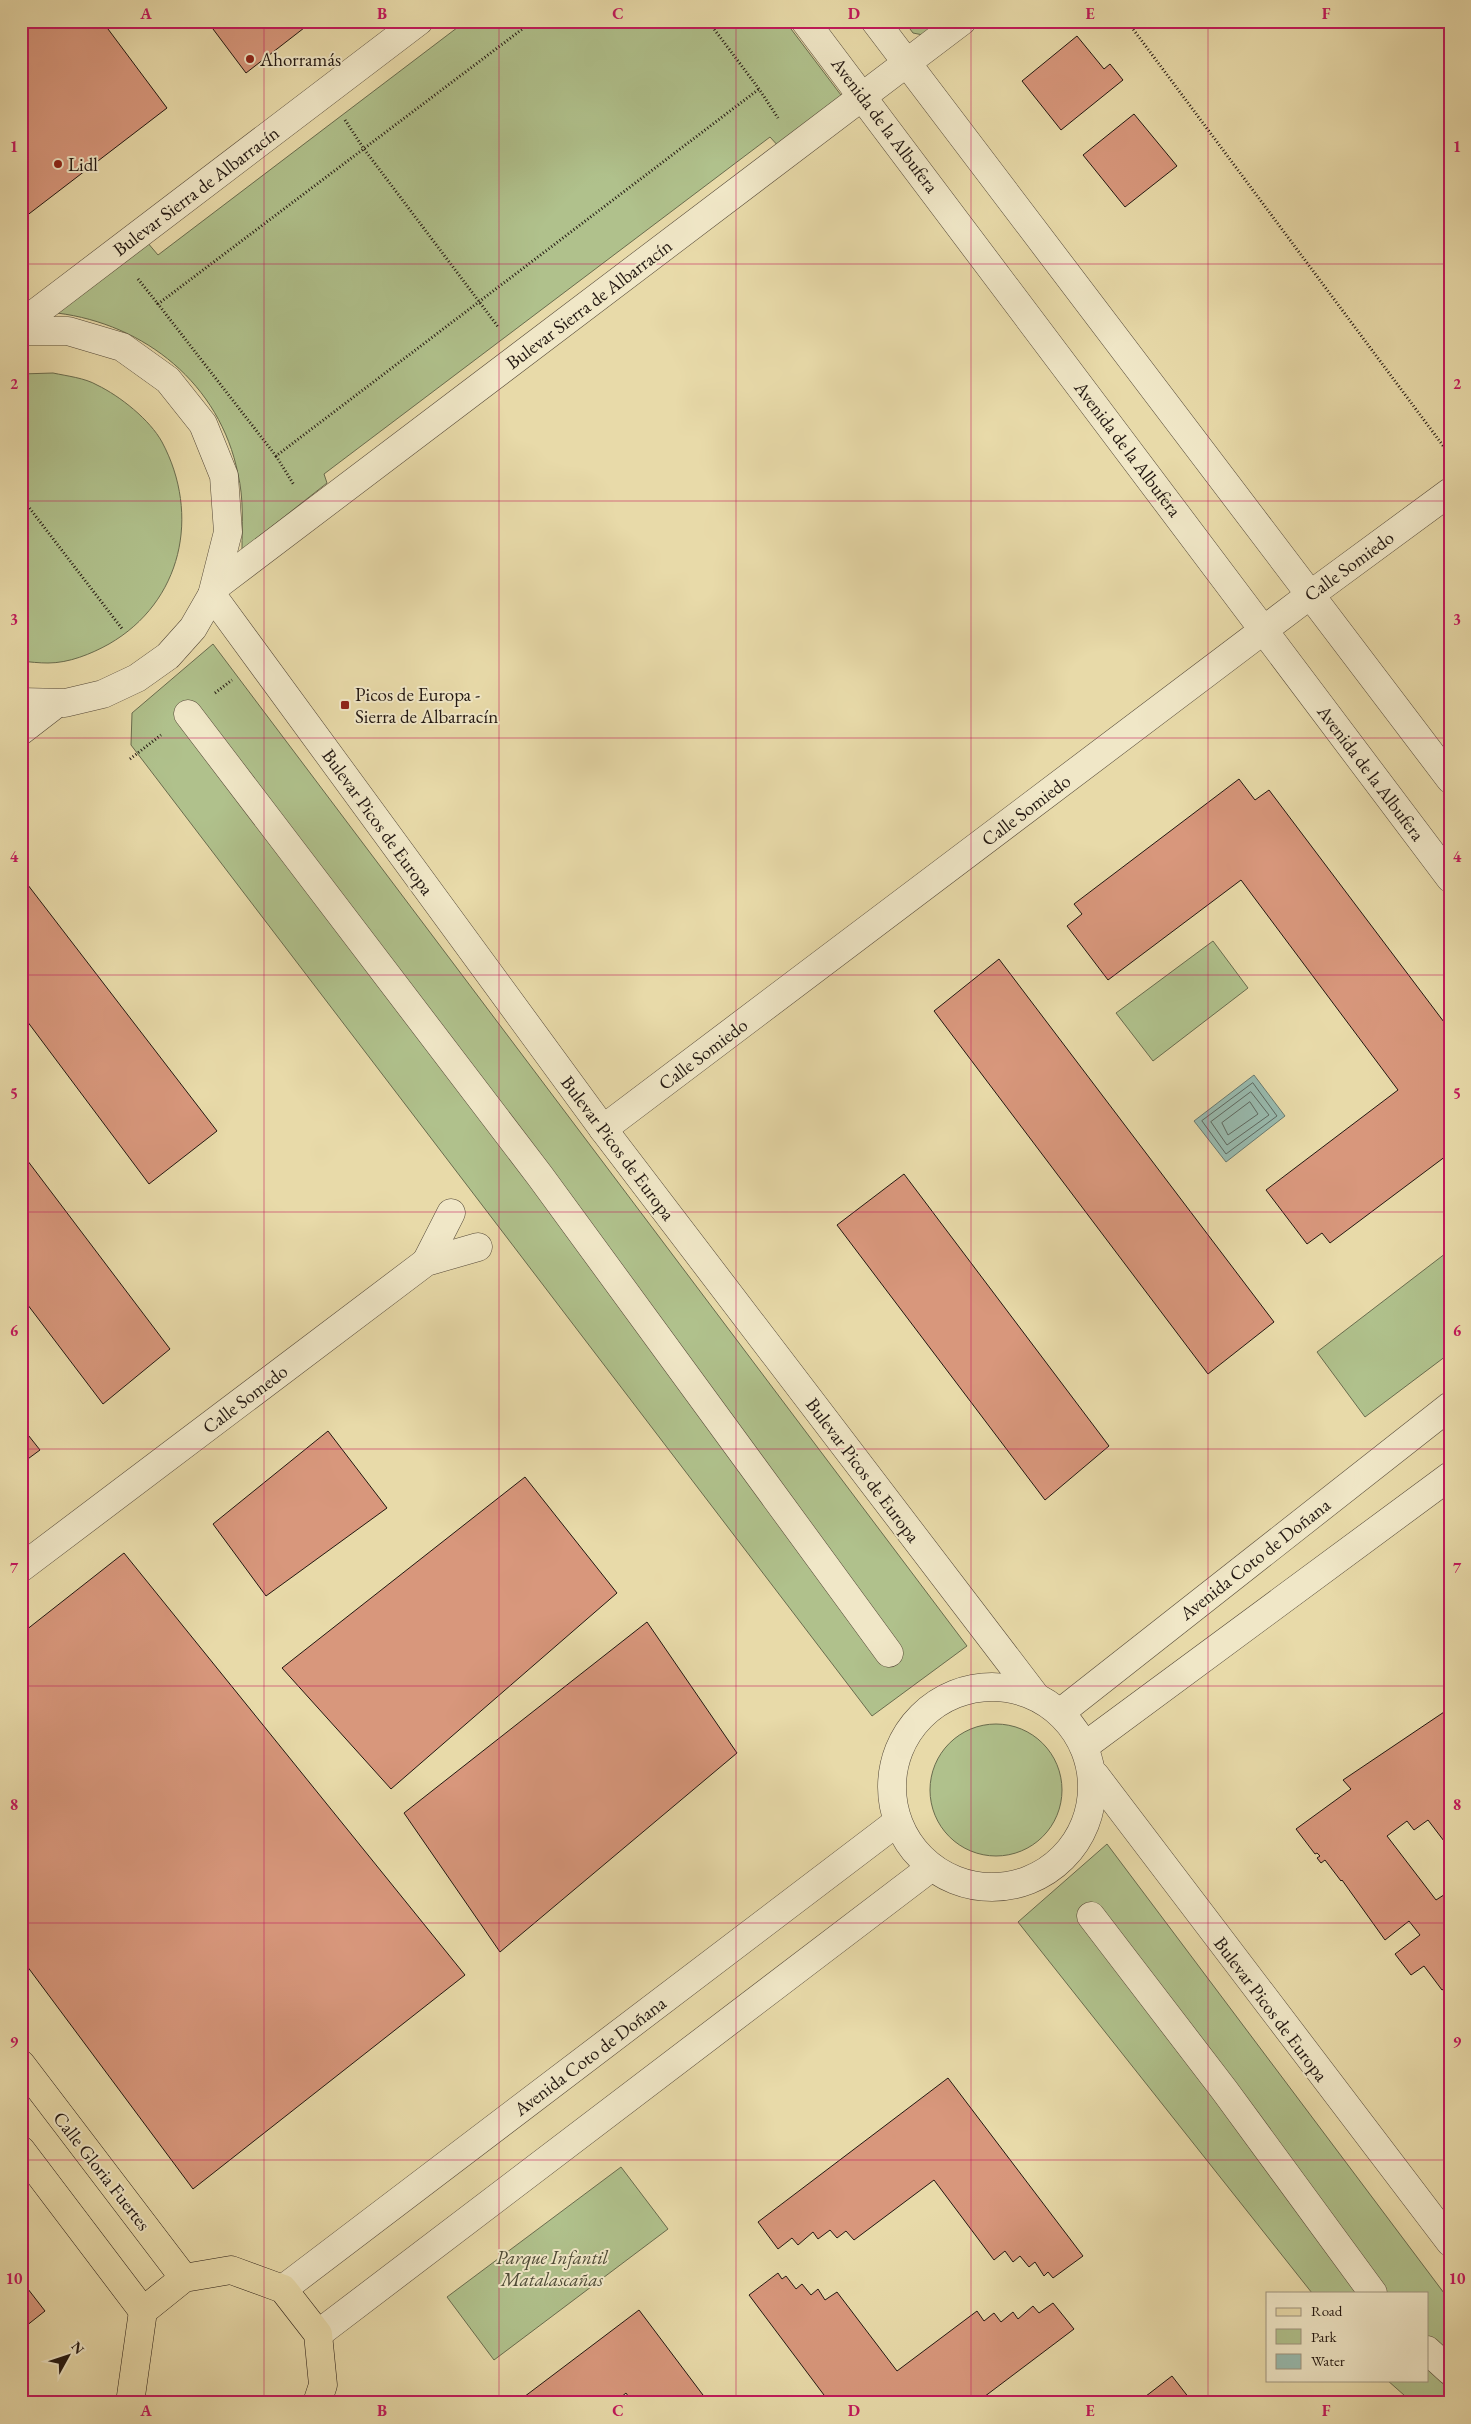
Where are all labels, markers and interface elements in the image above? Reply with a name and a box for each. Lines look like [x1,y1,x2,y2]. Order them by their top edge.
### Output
text: A [139,3,152,24]
text: B [377,3,387,24]
text: C [612,3,624,24]
text: D [848,3,860,24]
text: E [1085,3,1095,24]
text: F [1322,3,1331,24]
place label: Ahorramás [259,47,341,72]
street label: Avenida de la Albufera [825,51,945,198]
marker: Ahorramás [244,53,256,65]
street label: Bulevar Sierra de Albarracín [108,120,284,262]
text: 1 [10,136,18,157]
text: 1 [1453,136,1461,157]
place label: Lidl [68,152,98,177]
marker: Lidl [52,158,64,170]
street label: Bulevar Sierra de Albarracín [501,233,677,375]
text: 2 [10,373,19,394]
text: 2 [1453,373,1462,394]
street label: Avenida de la Albufera [1068,375,1188,522]
street label: Calle Somiedo [1299,525,1399,607]
text: 3 [10,609,18,630]
text: 3 [1453,609,1461,630]
place label: Picos de Europa - Sierra de Albarracín [355,682,498,729]
marker: Picos de Europa - Sierra de Albarracín [339,699,351,711]
street label: Avenida de la Albufera [1311,699,1431,846]
street label: Bulevar Picos de Europa [316,744,440,901]
street label: Calle Somiedo [976,768,1076,852]
text: 4 [10,846,19,867]
text: 4 [1453,846,1462,867]
street label: Calle Somiedo [653,1012,753,1096]
street label: Bulevar Picos de Europa [555,1071,681,1226]
text: 5 [10,1083,18,1104]
text: 5 [1453,1083,1461,1104]
text: 6 [10,1320,19,1341]
text: 6 [1453,1320,1462,1341]
street label: Calle Somedo [197,1359,293,1439]
street label: Bulevar Picos de Europa [800,1393,926,1548]
street label: Avenida Coto de Doñana [1174,1492,1336,1626]
text: 7 [10,1557,19,1578]
text: 7 [1453,1557,1462,1578]
text: 8 [10,1794,18,1815]
text: 8 [1453,1794,1461,1815]
street label: Bulevar Picos de Europa [1208,1932,1334,2087]
street label: Avenida Coto de Doñana [508,1990,672,2122]
text: 9 [10,2031,19,2052]
text: 9 [1453,2031,1462,2052]
street label: Calle Gloria Fuertes [48,2106,156,2236]
park label: Parque Infantil Matalascañas [496,2245,608,2292]
text: 10 [6,2268,23,2289]
text: 10 [1449,2268,1466,2289]
legend [1266,2292,1428,2382]
text: Road [1311,2301,1343,2320]
text: Park [1311,2327,1338,2346]
north arrow [42,2332,92,2382]
text: N [67,2338,89,2358]
text: Water [1311,2351,1345,2370]
text: A [139,2400,152,2421]
text: B [377,2400,387,2421]
text: C [612,2400,624,2421]
text: D [848,2400,860,2421]
text: E [1085,2400,1095,2421]
text: F [1322,2400,1331,2421]

